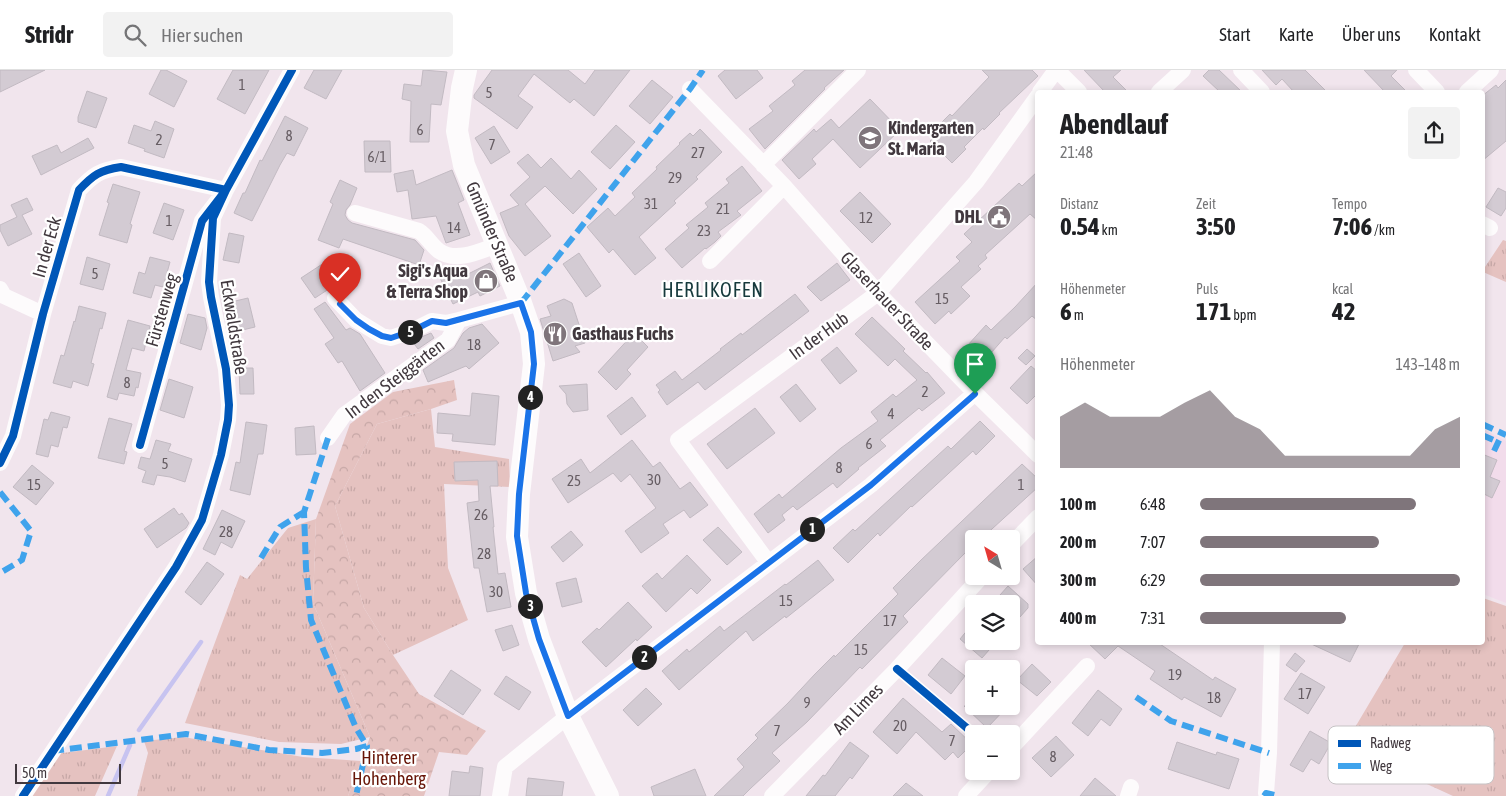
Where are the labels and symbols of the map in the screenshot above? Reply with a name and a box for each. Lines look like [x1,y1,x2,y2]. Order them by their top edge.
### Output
house number: 1 [238,76,246,93]
house number: 5 [485,84,493,101]
place label: Kindergarten St. Maria [888,117,974,159]
house number: 6 [416,121,424,138]
school or university icon: Kindergarten St. Maria [857,125,883,151]
house number: 8 [285,127,293,144]
house number: 2 [155,131,163,148]
house number: 7 [488,136,496,153]
house number: 27 [691,144,705,161]
house number: 6/1 [367,148,387,165]
house number: 29 [668,169,682,186]
street label: Gmünder Straße [462,178,523,285]
house number: 31 [644,195,658,212]
house number: 21 [716,200,730,217]
public building icon: DHL [986,204,1012,230]
place label: DHL [954,206,982,227]
house number: 12 [859,209,873,226]
house number: 1 [165,212,173,229]
street label: In der Eck [28,214,65,280]
house number: 14 [447,219,461,236]
house number: 23 [697,222,711,239]
street label: Glaserhauer Straße [836,247,938,354]
pin [319,253,361,304]
place label: Sigi's Aqua & Terra Shop [387,260,468,302]
house number: 5 [91,265,99,282]
shop icon: Sigi's Aqua & Terra Shop [473,268,499,294]
street label: Fürstenweg [141,270,182,349]
street label: Eckwaldstraße [217,278,252,376]
district label: HERLIKOFEN [662,278,764,301]
house number: 15 [935,290,949,307]
street label: In der Hub [785,307,852,364]
pin: 5 [398,320,422,344]
restaurant icon: Gasthaus Fuchs [542,321,568,347]
place label: Gasthaus Fuchs [572,323,674,344]
street label: In den Steiggärten [341,334,448,423]
house number: 18 [467,336,481,353]
pin [954,343,996,394]
house number: 8 [123,374,131,391]
house number: 2 [921,383,929,400]
pin: 4 [518,384,542,410]
house number: 4 [887,405,895,422]
house number: 6 [865,435,873,452]
house number: 5 [161,455,169,472]
house number: 8 [835,459,843,476]
house number: 30 [647,471,661,488]
house number: 25 [567,472,581,489]
house number: 15 [27,476,41,493]
house number: 1 [1017,476,1025,493]
house number: 26 [474,506,488,523]
pin: 1 [800,516,824,542]
house number: 28 [219,523,233,540]
north arrow [965,530,1020,585]
house number: 28 [477,545,491,562]
house number: 30 [489,583,503,600]
house number: 15 [779,592,793,609]
pin: 3 [518,594,542,618]
house number: 17 [883,612,897,629]
house number: 15 [854,641,868,658]
pin: 2 [632,644,656,670]
house number: 19 [1168,666,1182,683]
street label: Am Limes [828,679,887,739]
house number: 17 [1298,685,1312,702]
house number: 18 [1207,689,1221,706]
house number: 9 [803,694,811,711]
house number: 20 [893,717,907,734]
house number: 7 [773,722,781,739]
legend [1328,726,1494,784]
house number: 7 [948,732,956,749]
text: Radweg [1370,735,1411,751]
park label: Hinterer Hohenberg [352,747,426,789]
house number: 8 [1049,748,1057,765]
text: Weg [1370,758,1392,774]
scale bar [15,761,121,784]

